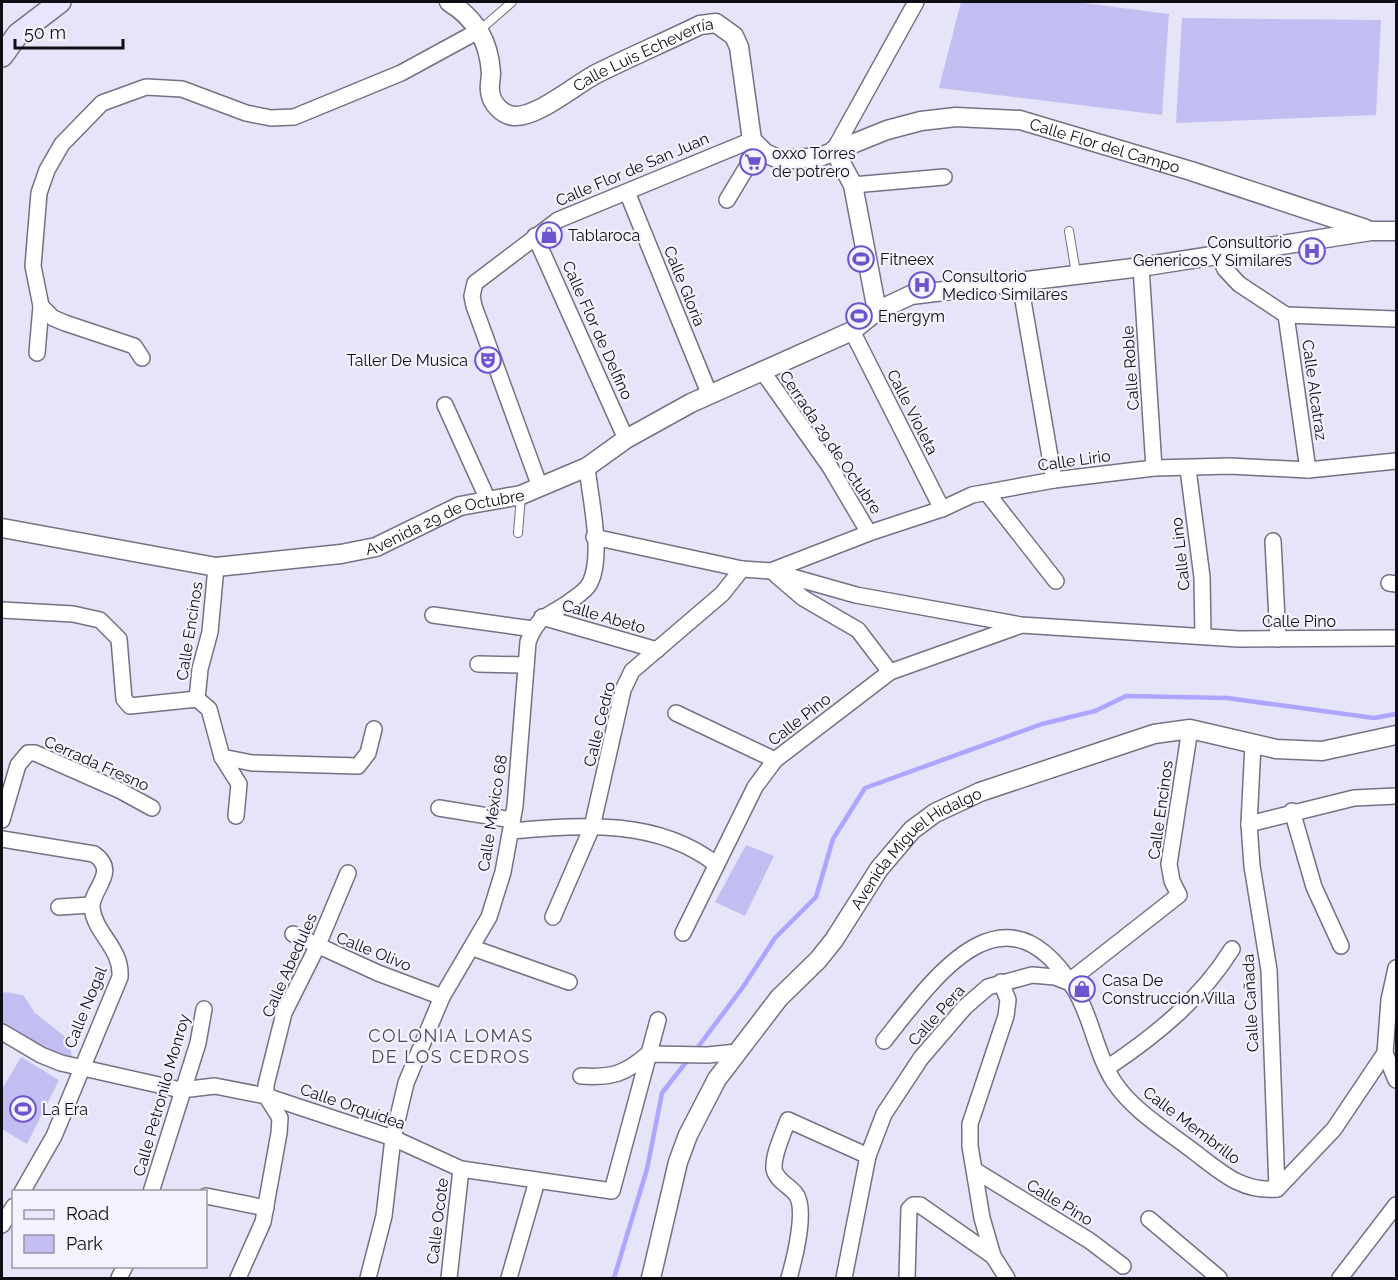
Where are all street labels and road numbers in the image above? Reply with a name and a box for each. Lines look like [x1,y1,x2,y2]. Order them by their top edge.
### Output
street label: Calle Luis Echeverría [569,14,715,96]
street label: Calle Flor del Campo [1027,114,1182,177]
street label: Calle Flor de San Juan [553,129,712,210]
street label: Calle Gloria [660,243,709,329]
street label: Calle Flor de Delfino [558,258,637,403]
street label: Calle Roble [1118,325,1143,411]
street label: Calle Alcatraz [1298,338,1331,442]
street label: Cerrada 29 de Octubre [776,367,886,517]
street label: Calle Violeta [883,367,942,458]
street label: Calle Lirio [1036,446,1112,475]
street label: Avenida 29 de Octubre [364,486,526,559]
street label: Calle Lino [1167,516,1194,592]
street label: Calle Encinos [172,580,207,682]
street label: Calle Abeto [560,595,648,637]
street label: Calle Pino [1262,612,1336,631]
street label: Calle Cedro [580,680,619,769]
street label: Calle Pino [764,689,834,750]
street label: Cerrada Fresno [41,732,152,795]
street label: Calle México 68 [474,753,511,873]
street label: Calle Encinos [1144,759,1177,861]
street label: Avenida Miguel Hidalgo [847,784,985,913]
street label: Calle Abedules [258,910,321,1020]
street label: Calle Olivo [333,928,414,975]
street label: Calle Cañada [1238,953,1263,1053]
street label: Calle Nogal [60,963,111,1051]
street label: Calle Pera [904,981,969,1050]
street label: Calle Petronilo Monroy [129,1011,194,1179]
street label: Calle Orquídea [298,1080,408,1133]
street label: Calle Membrillo [1139,1083,1244,1168]
street label: Calle Pino [1023,1175,1096,1230]
street label: Calle Ocote [423,1177,452,1265]

